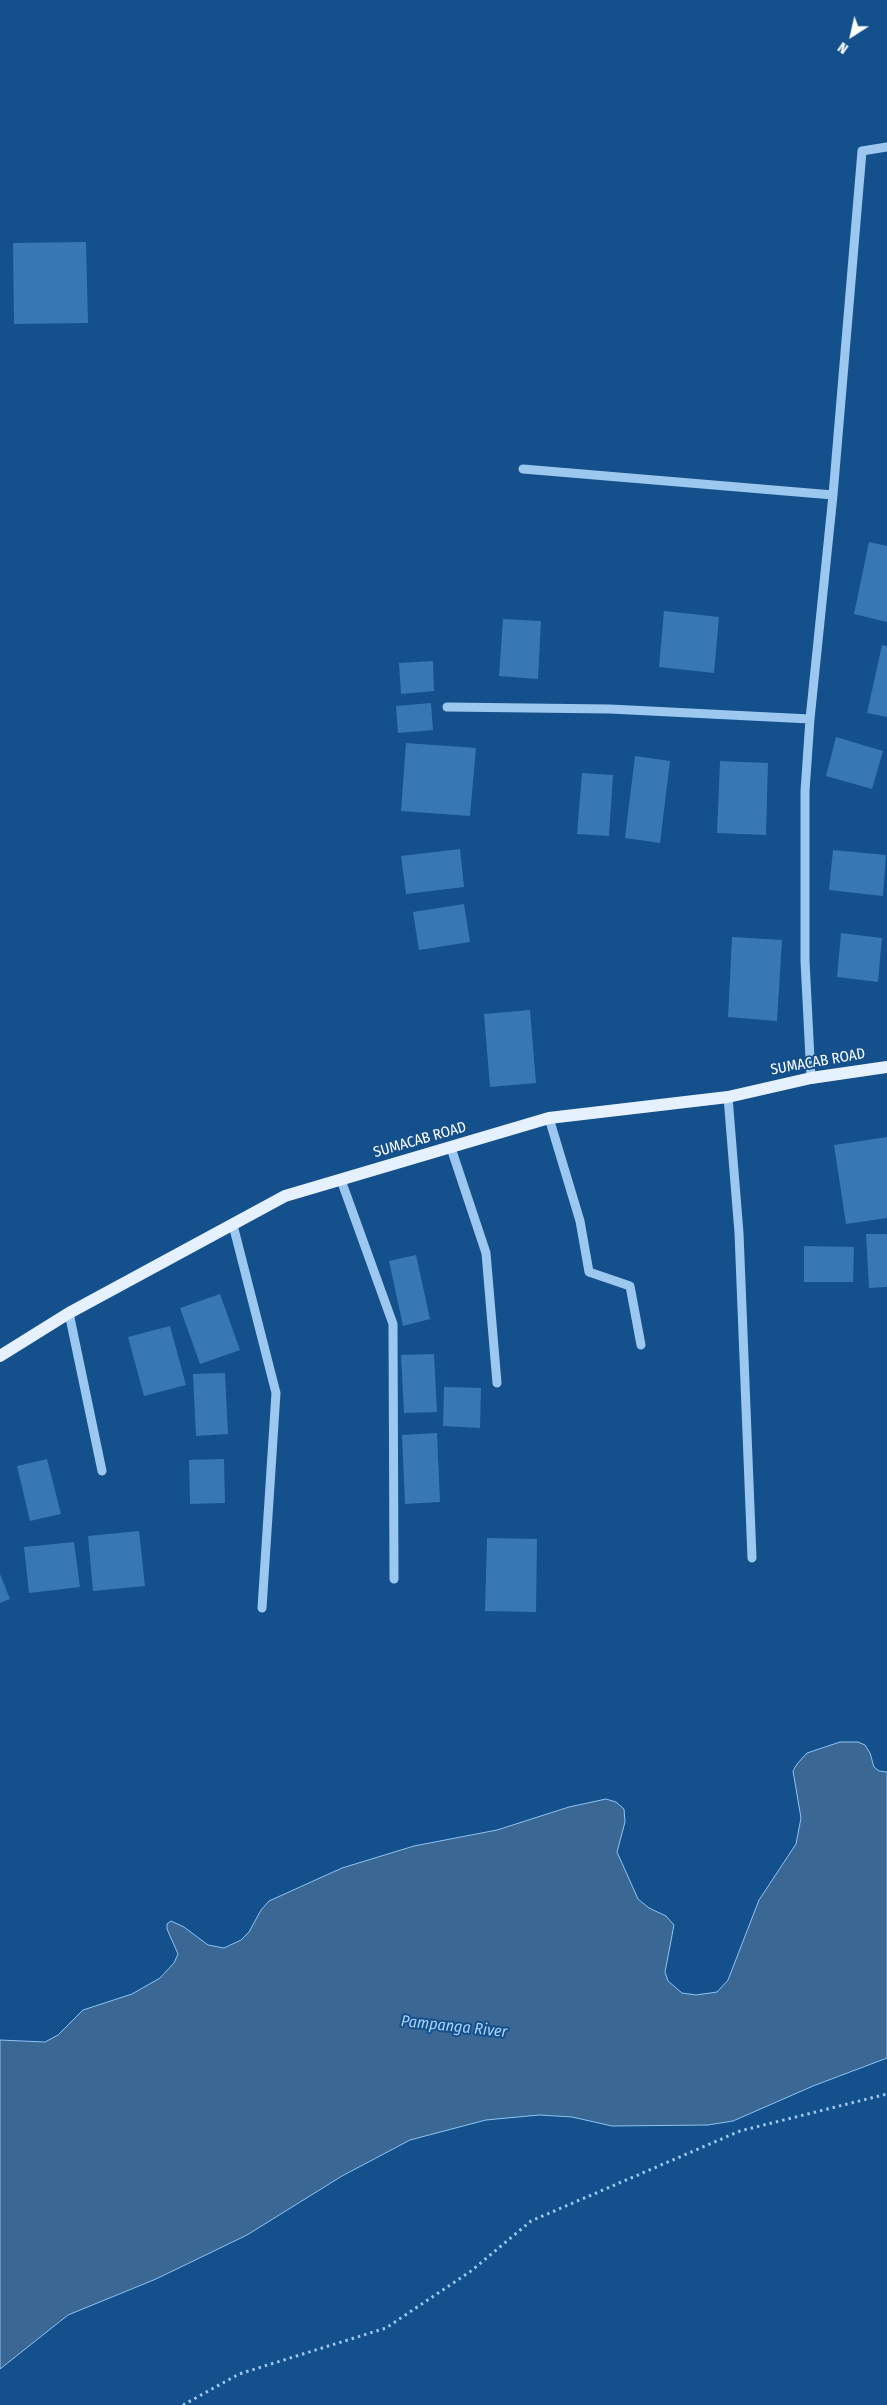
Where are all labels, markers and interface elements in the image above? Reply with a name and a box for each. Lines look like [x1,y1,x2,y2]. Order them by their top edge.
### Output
north arrow [827,10,877,60]
text: N [835,38,851,57]
street label: SUMACAB ROAD [769,1045,867,1079]
street label: SUMACAB ROAD [371,1118,469,1162]
water label: Pampanga River [400,2012,508,2042]

